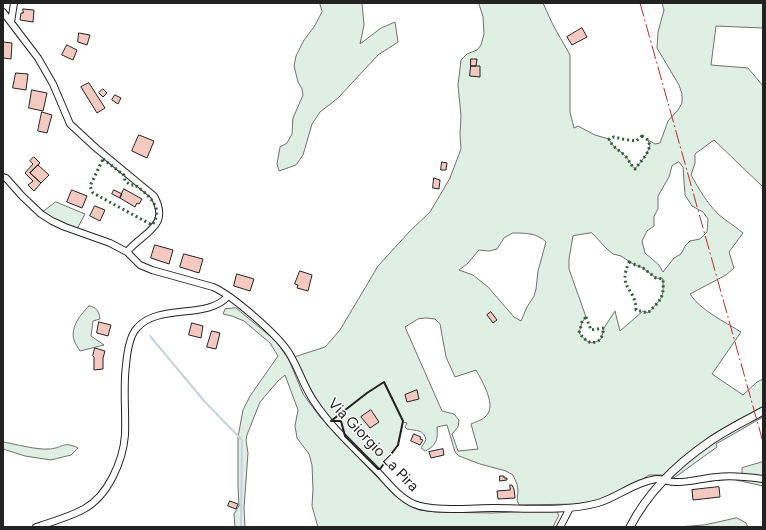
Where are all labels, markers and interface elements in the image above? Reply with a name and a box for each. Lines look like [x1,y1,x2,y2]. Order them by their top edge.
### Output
street label: Via Giorgio La Pira [324,395,422,495]

